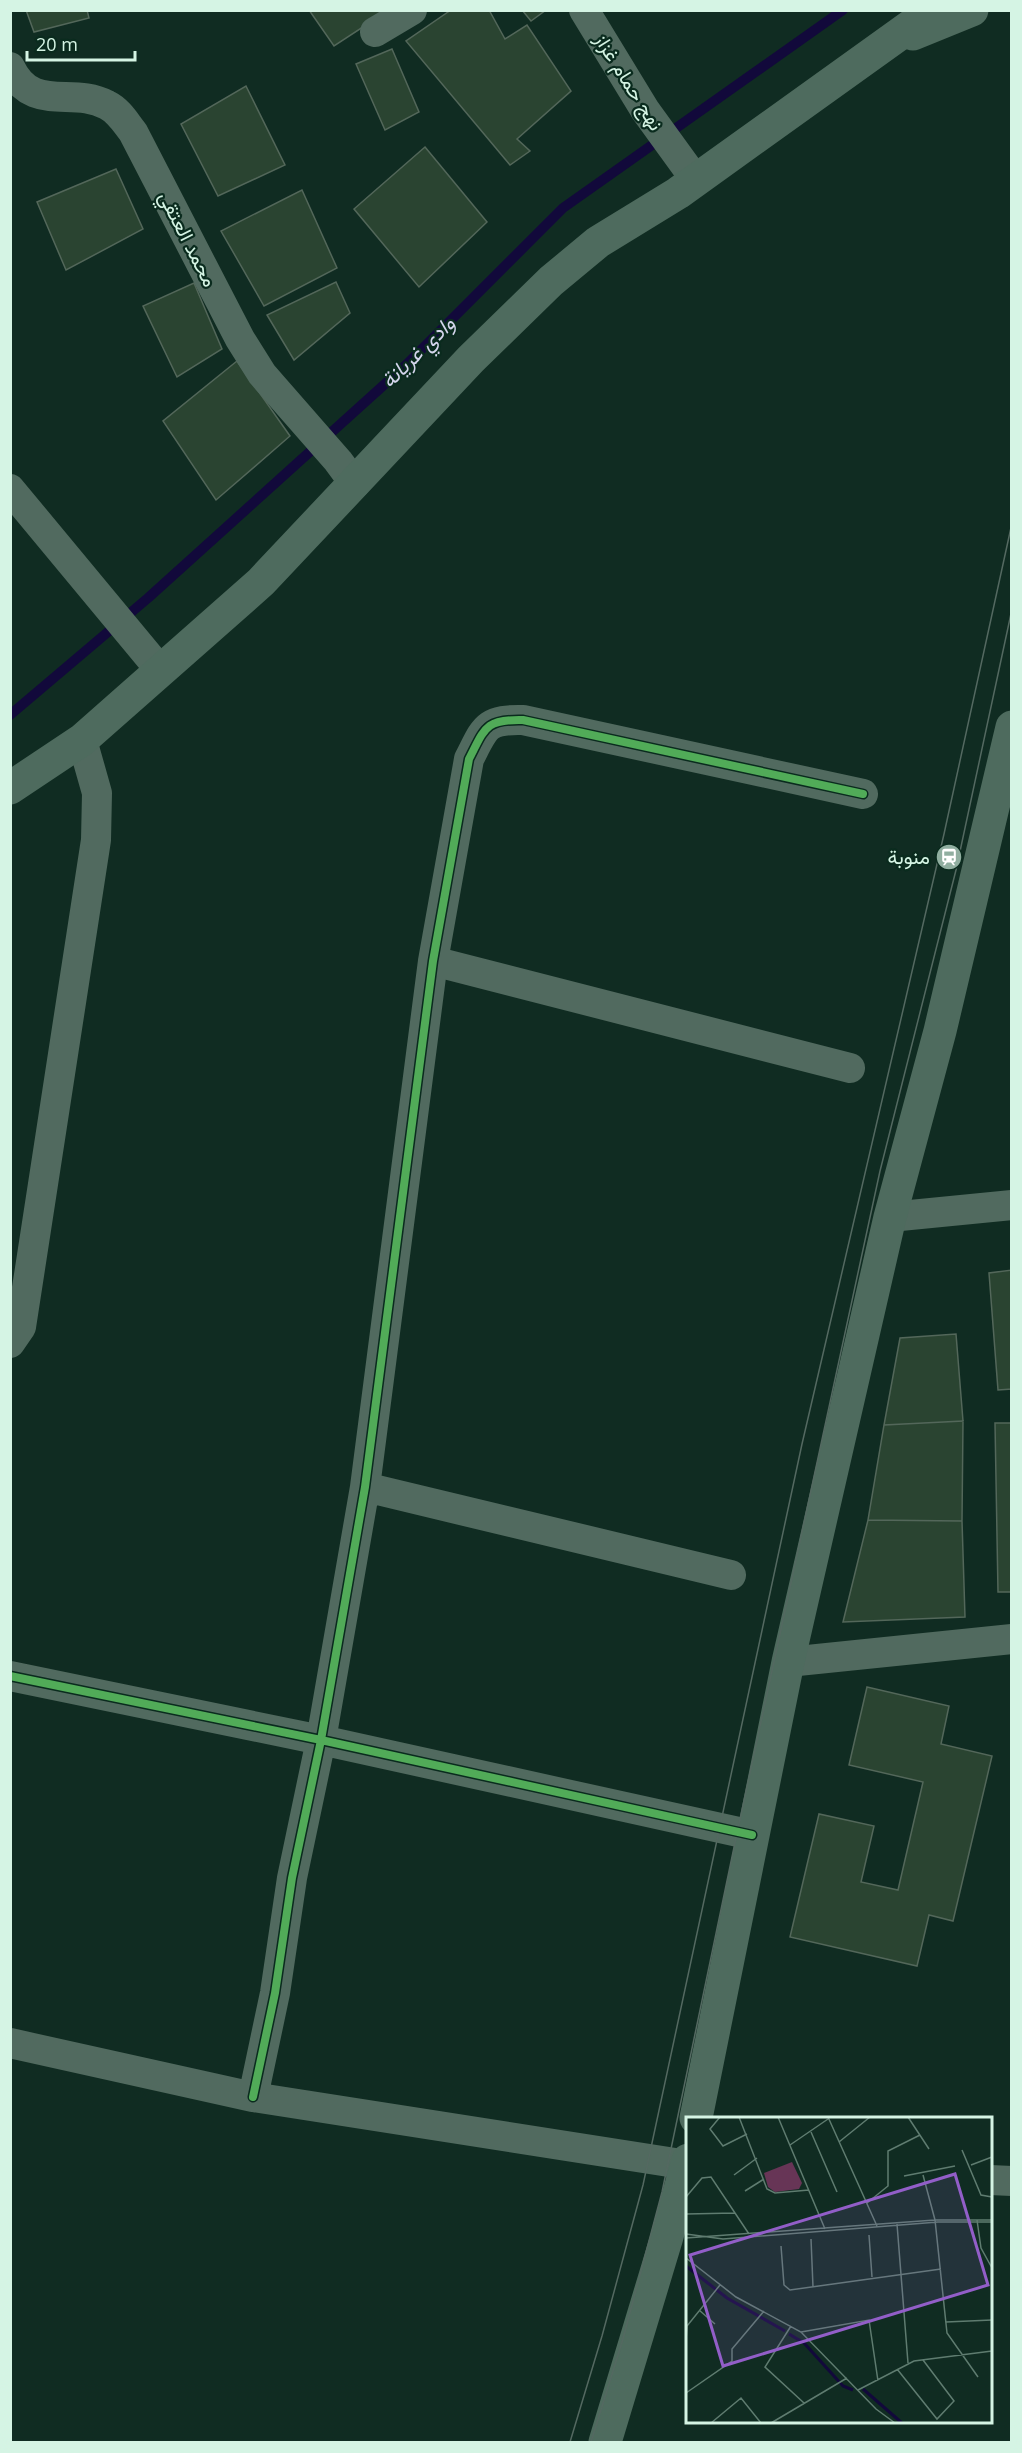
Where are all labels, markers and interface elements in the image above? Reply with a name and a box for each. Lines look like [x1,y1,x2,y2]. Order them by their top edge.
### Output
scale bar [27,24,135,62]
street label: نهج حمام غزاز [587,27,670,136]
text: 20 m [36,32,78,56]
street label: محمد العتقي [149,186,224,293]
water label: وادي غريانة [374,309,464,396]
station icon: منوبة [934,842,964,872]
place label: منوبة [887,843,930,870]
inset map [686,2117,992,2423]

